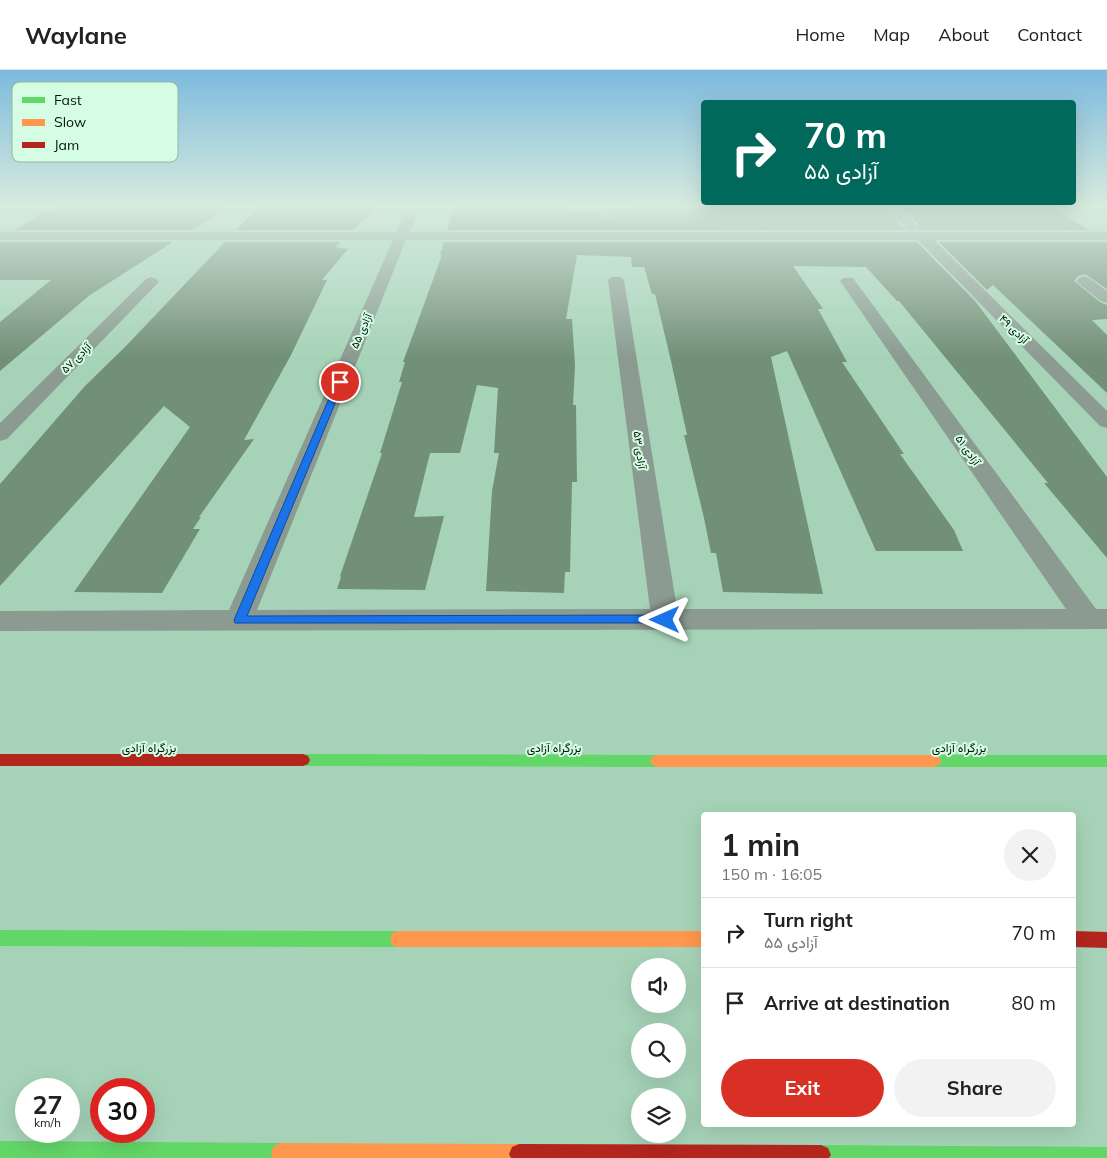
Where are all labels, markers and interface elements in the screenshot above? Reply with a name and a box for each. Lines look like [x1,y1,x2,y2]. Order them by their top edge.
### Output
text: Waylane [25,20,127,50]
text: Home [795,23,845,46]
text: Map [873,23,910,46]
text: About [938,23,989,46]
text: Contact [1017,23,1082,46]
legend [12,82,178,162]
text: Fast [54,91,82,109]
text: Slow [54,113,86,131]
text: 70 m [804,113,887,157]
icon: right [721,120,786,185]
text: Jam [54,136,79,154]
text: آزادی ۵۵ [804,157,878,185]
street label: آزادی ۵۵ [347,310,375,351]
street label: ۴۹ آزادی [996,311,1033,348]
street label: آزادی ۵۷ [58,339,95,376]
pin [319,361,361,403]
icon: arrive [326,368,354,396]
street label: ۵۳ آزادی [630,430,650,471]
street label: ۵۱ آزادی [953,432,984,469]
position arrow [638,593,690,645]
street label: بزرگراه آزادی [122,740,176,756]
street label: بزرگراه آزادی [527,740,581,756]
street label: بزرگراه آزادی [932,740,986,756]
text: 1 min [721,826,800,864]
button: close [1004,829,1056,881]
text: 150 m · 16:05 [721,864,822,884]
text: Turn right [764,908,853,932]
icon: right [721,919,749,947]
text: 70 m [1012,921,1056,945]
text: آزادی ۵۵ [764,932,818,952]
map controls [631,958,686,1143]
button: sound [631,958,686,1013]
icon: arrive [721,989,749,1017]
text: Arrive at destination [764,991,950,1015]
text: 80 m [1012,991,1056,1015]
button: search [631,1023,686,1078]
button: Exit [721,1059,884,1117]
button: Share [894,1059,1056,1117]
speed limit sign: 30 [90,1078,155,1143]
button: layers [631,1088,686,1143]
text: 27 [32,1089,63,1120]
text: km/h [34,1115,61,1130]

